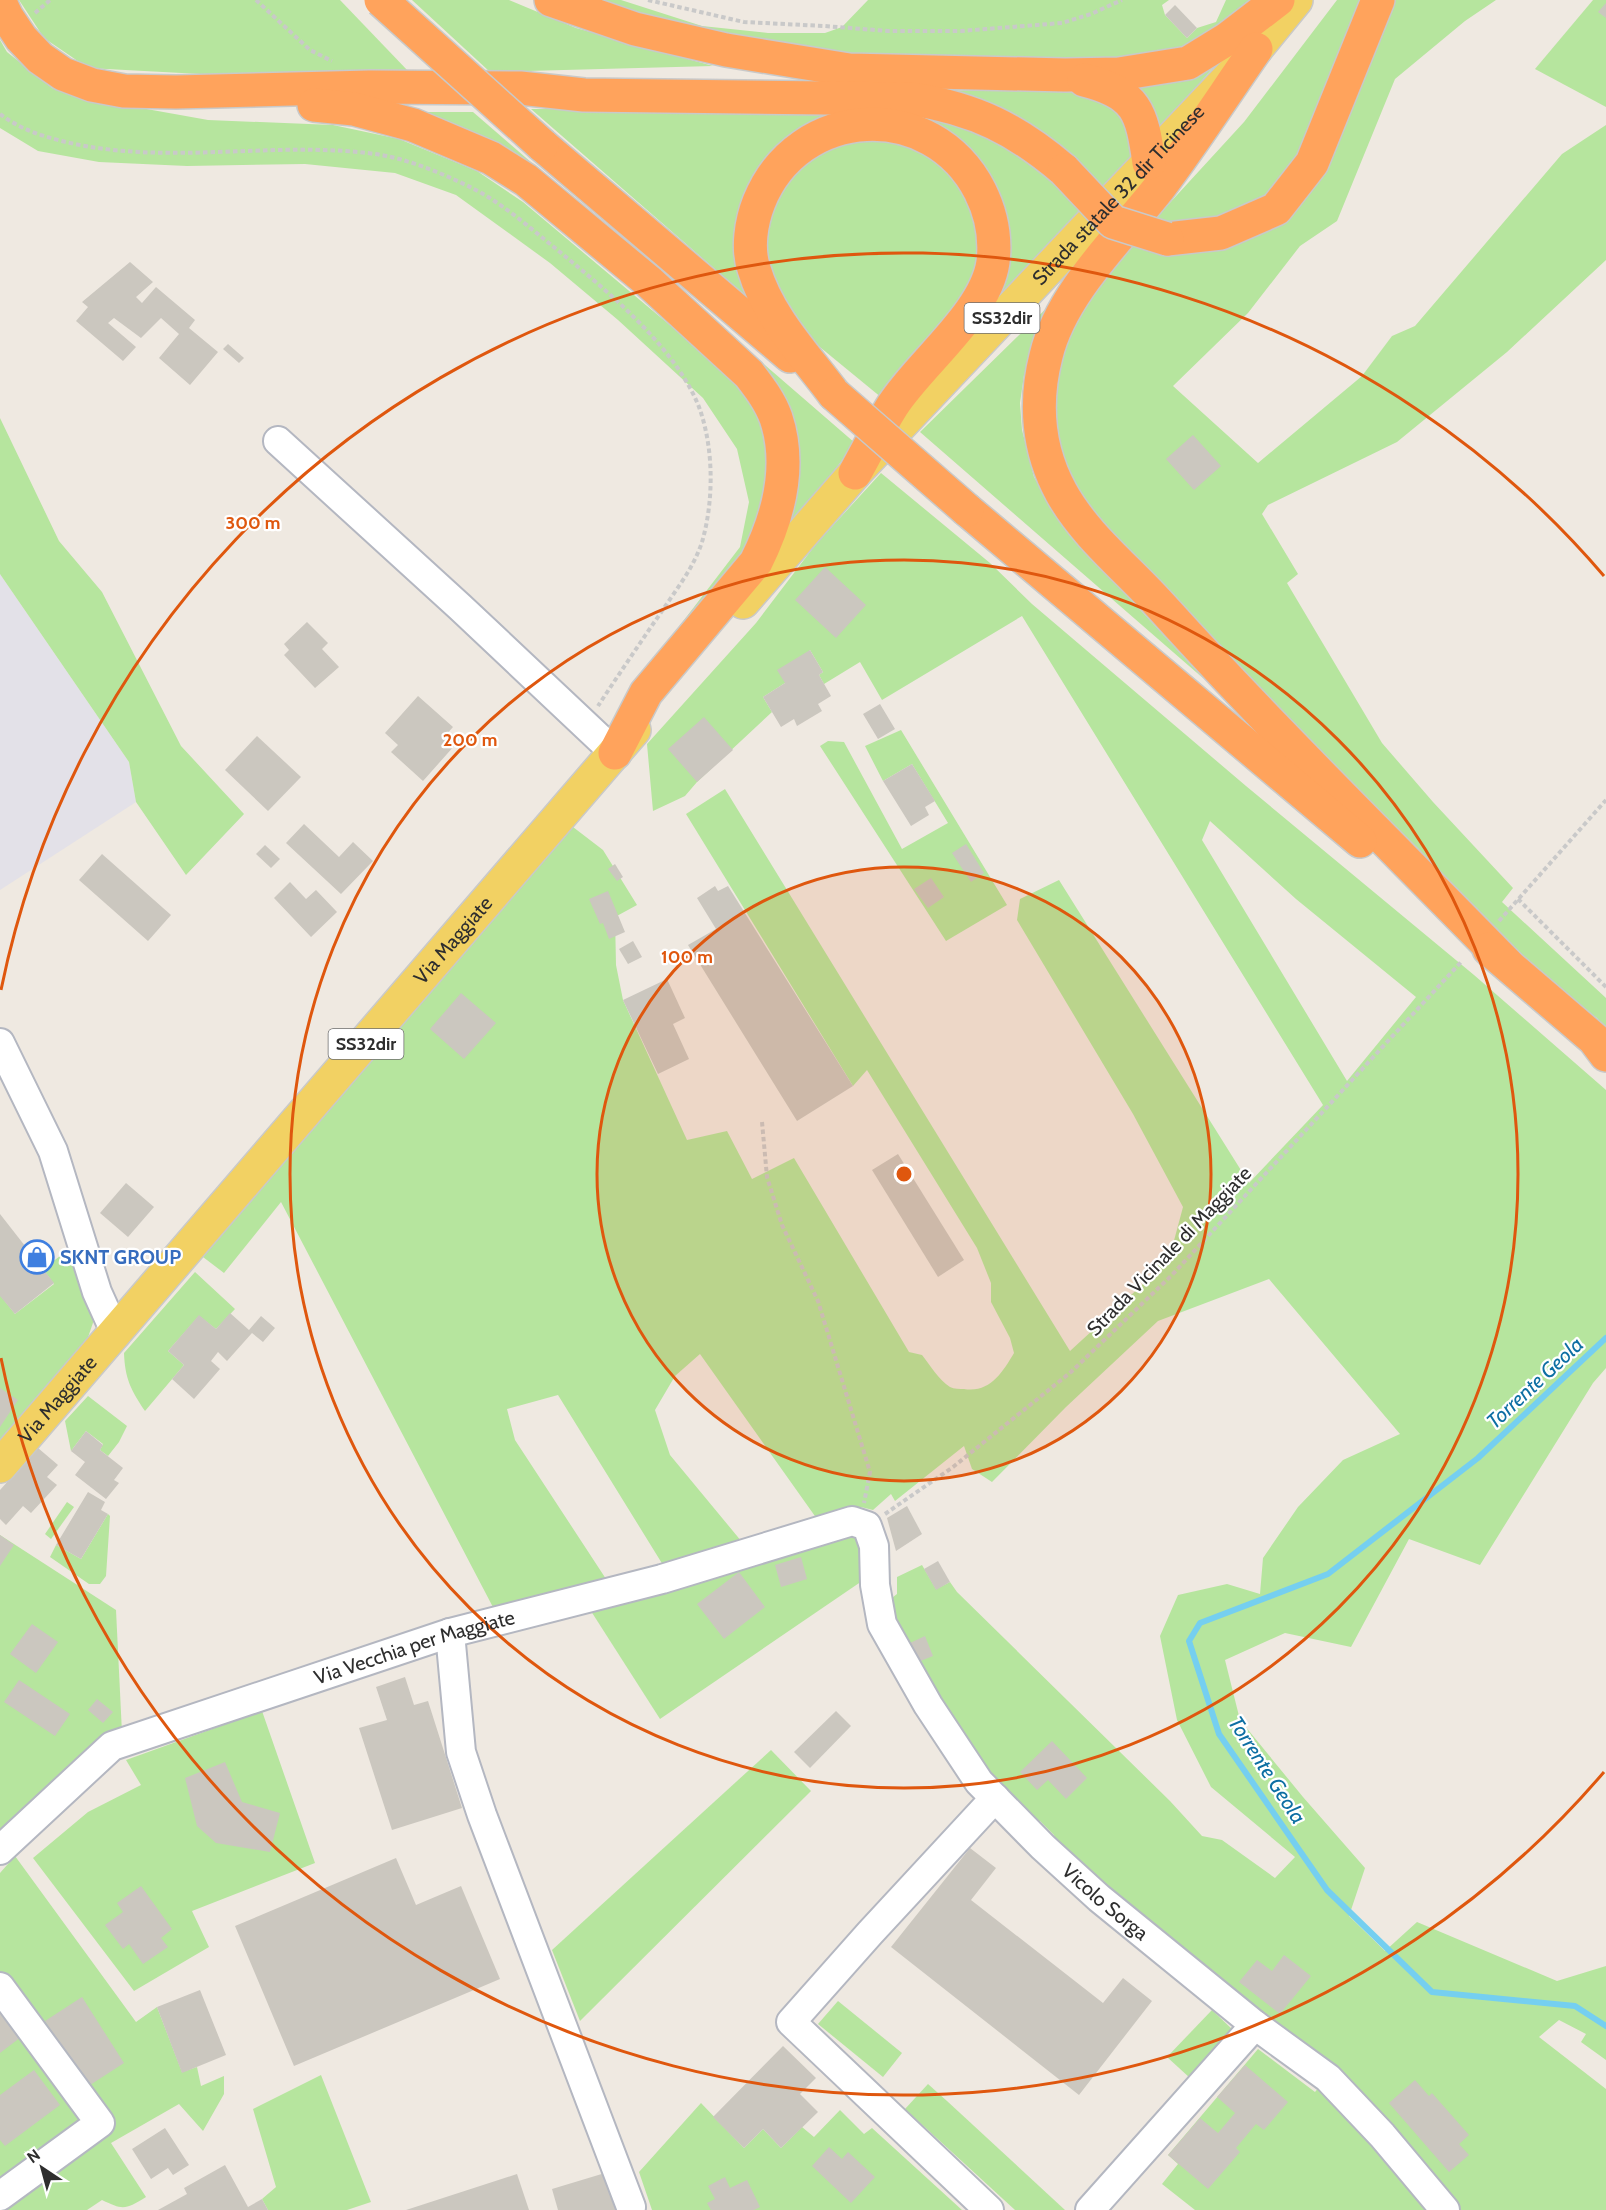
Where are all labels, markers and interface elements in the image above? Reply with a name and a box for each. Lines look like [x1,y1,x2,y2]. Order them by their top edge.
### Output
street label: Strada statale 32 dir Ticinese [1027,99,1209,290]
road number: SS32dir [964,303,1040,333]
text: 300 m [226,512,280,534]
text: 200 m [443,729,497,751]
street label: Via Maggiate [409,891,497,989]
text: 100 m [661,946,713,968]
road number: SS32dir [328,1029,404,1059]
street label: Strada Vicinale di Maggiate [1082,1161,1256,1341]
centre of rings [894,1164,914,1184]
shop icon: SKNT GROUP [19,1239,55,1275]
place label: SKNT GROUP [60,1245,181,1269]
water label: Torrente Geola [1481,1331,1588,1434]
street label: Via Maggiate [13,1351,102,1448]
street label: Via Vecchia per Maggiate [311,1605,517,1690]
water label: Torrente Geola [1223,1711,1311,1828]
street label: Vicolo Sorga [1057,1858,1154,1946]
north arrow [12,2138,72,2198]
text: N [23,2145,44,2167]

